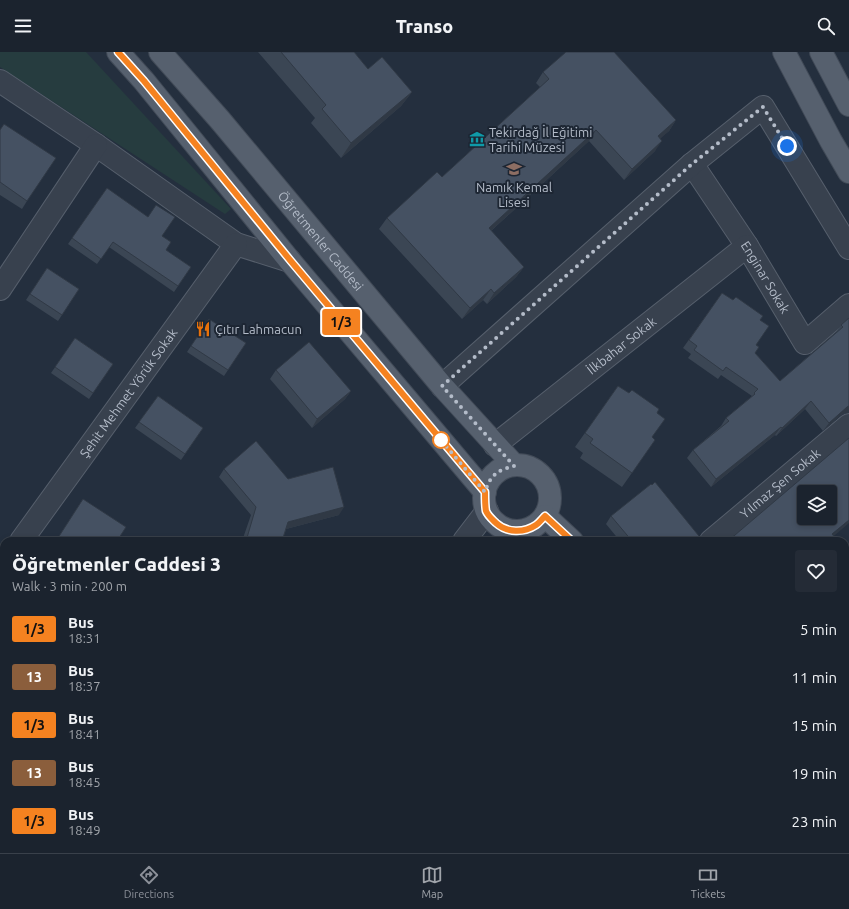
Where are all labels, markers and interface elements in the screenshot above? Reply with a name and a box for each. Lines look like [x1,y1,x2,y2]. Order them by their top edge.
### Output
icon: menu [12,15,34,37]
icon: search [815,15,837,37]
text: Transo [396,16,453,36]
place label: Tekirdağ İl Eğitimi Tarihi Müzesi [489,124,592,154]
museum icon: Tekirdağ İl Eğitimi Tarihi Müzesi [468,130,486,148]
your location [777,136,797,156]
school or university icon: Namık Kemal Lisesi [505,160,523,178]
place label: Namık Kemal Lisesi [476,180,553,209]
street label: Öğretmenler Caddesi [275,188,366,293]
street label: Enginar Sokak [739,238,793,316]
line badge: 1/3 [318,309,364,335]
street label: İlkbahar Sokak [583,313,659,377]
text: 1/3 [330,314,352,330]
restaurant icon: Çıtır Lahmacun [194,320,212,338]
place label: Çıtır Lahmacun [215,322,302,336]
street label: Şehit Mehmet Yörük Sokak [77,325,180,460]
unlabelled marker [432,431,450,449]
street label: Yılmaz Şen Sokak [737,445,823,521]
map controls [797,485,837,525]
button: layers [797,485,837,525]
button: heart [795,550,837,592]
text: Öğretmenler Caddesi 3 [12,553,221,575]
text: Walk · 3 min · 200 m [12,579,127,593]
text: Bus [68,614,94,631]
text: 1/3 [23,621,45,637]
text: 5 min [800,621,837,638]
text: 18:31 [68,631,101,645]
text: Bus [68,662,94,679]
text: 13 [26,669,42,685]
text: 11 min [791,669,837,686]
text: 18:37 [68,679,101,693]
text: Bus [68,710,94,727]
text: 1/3 [23,717,45,733]
text: 15 min [791,717,837,734]
text: 18:41 [68,727,101,741]
text: Bus [68,758,94,775]
text: 13 [26,765,42,781]
text: 19 min [791,765,837,782]
text: 18:45 [68,775,101,789]
text: Bus [68,806,94,823]
text: 1/3 [23,813,45,829]
text: 23 min [791,813,837,830]
text: 18:49 [68,823,101,837]
tab: Directions [124,864,174,900]
tab: Map [421,864,443,900]
tab: Tickets [691,864,725,900]

